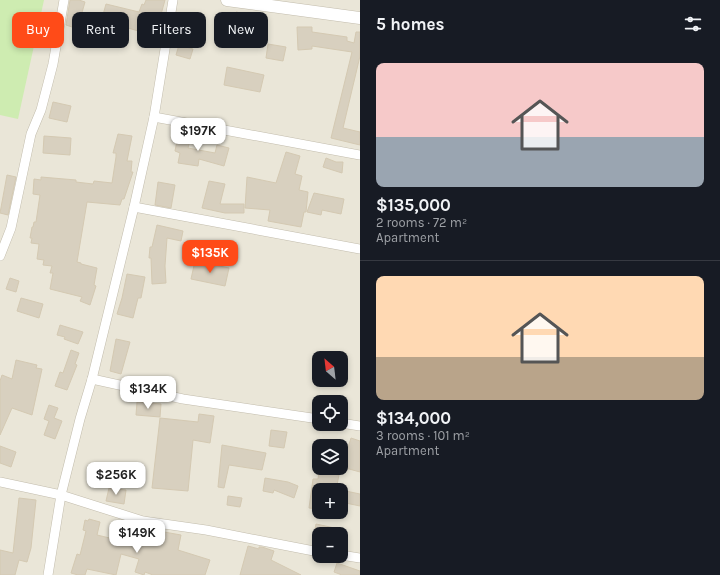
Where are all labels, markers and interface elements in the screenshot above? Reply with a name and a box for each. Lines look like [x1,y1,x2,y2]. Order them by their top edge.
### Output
chip: Buy [12,12,64,48]
chip: Rent [72,12,129,48]
chip: Filters [137,12,206,48]
chip: New [214,12,268,48]
icon: filters [682,13,704,35]
text: 5 homes [376,14,445,34]
icon: home [504,89,576,161]
pin: $197K [170,118,226,152]
text: $197K [180,123,216,138]
text: $135,000 [376,195,451,215]
text: 2 rooms · 72 m² [376,215,467,230]
text: Apartment [376,230,439,245]
pin: $135K [182,240,238,274]
text: $135K [191,245,229,260]
icon: home [504,302,576,374]
north arrow [312,351,348,387]
map controls [312,351,348,563]
pin: $134K [120,376,176,410]
text: $134K [129,381,167,396]
button: locate [312,395,348,431]
text: $134,000 [376,408,451,428]
text: 3 rooms · 101 m² [376,428,470,443]
button: layers [312,439,348,475]
text: Apartment [376,443,439,458]
pin: $256K [88,462,144,496]
text: $256K [96,467,136,482]
button: + [312,483,348,519]
pin: $149K [109,520,165,554]
text: $149K [118,525,156,540]
button: − [312,527,348,563]

